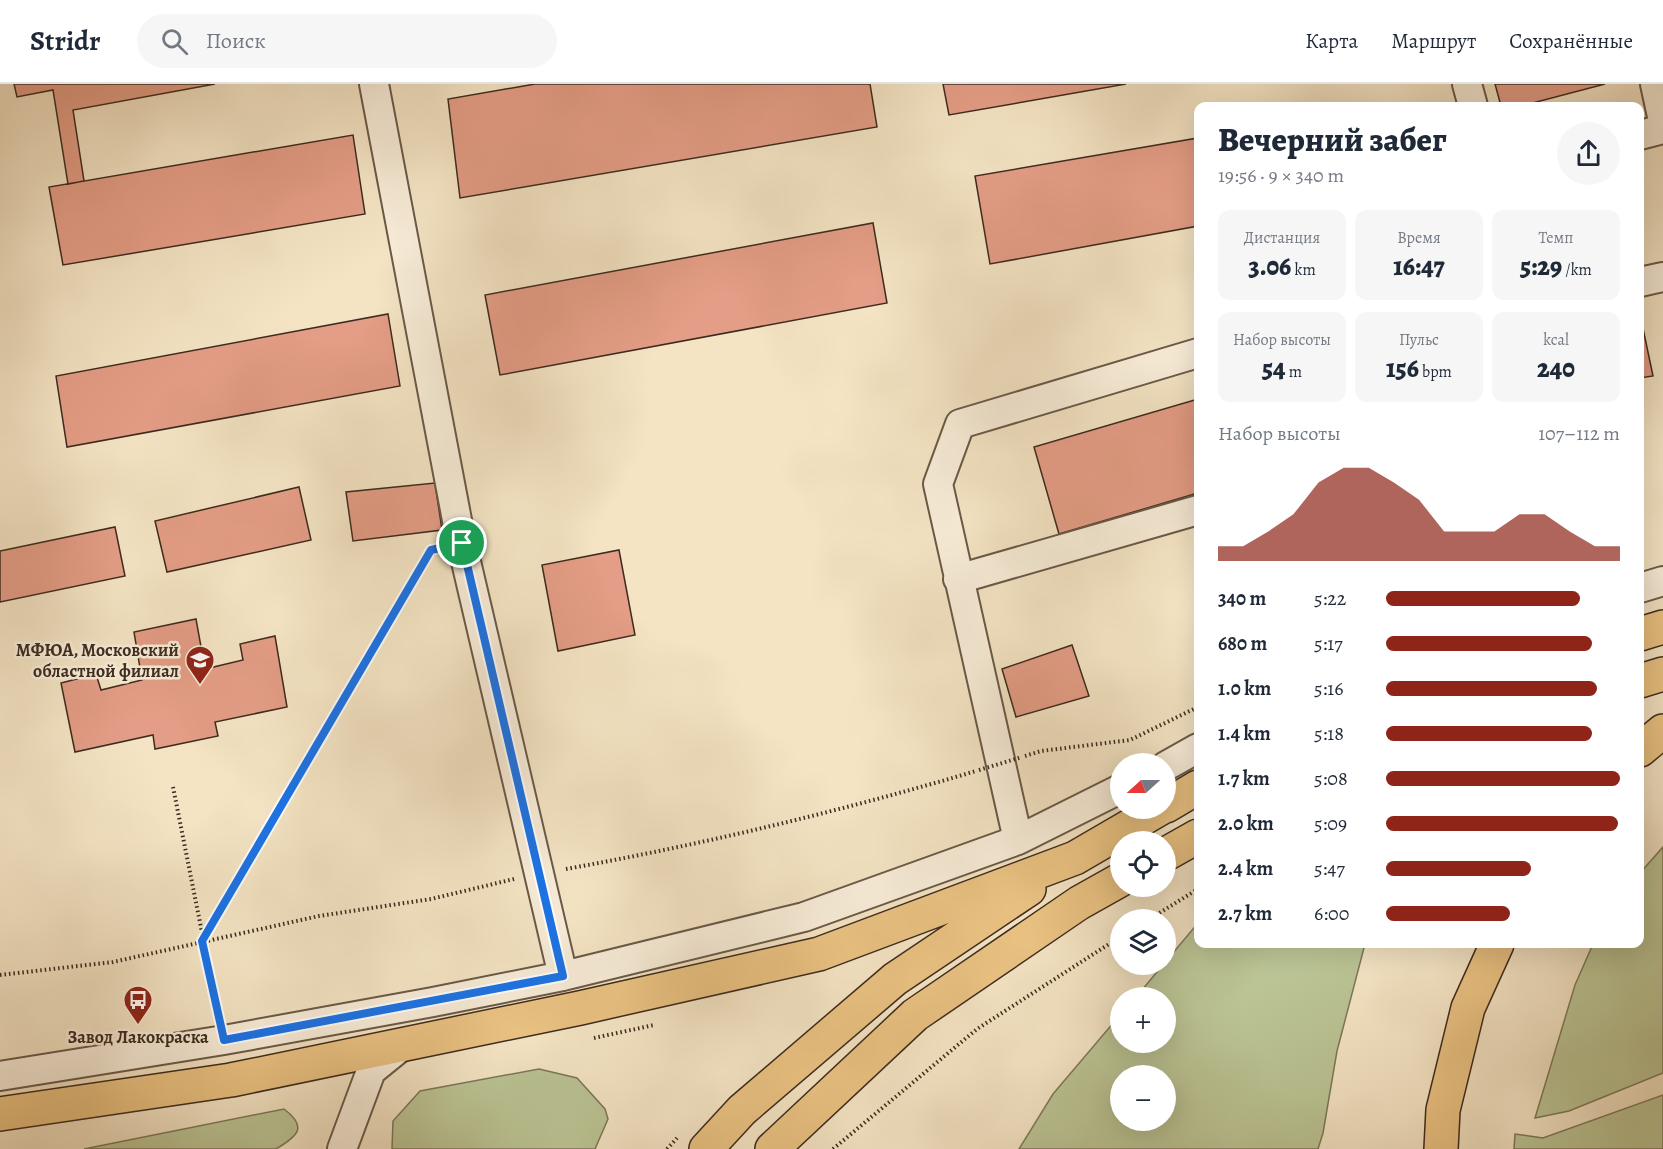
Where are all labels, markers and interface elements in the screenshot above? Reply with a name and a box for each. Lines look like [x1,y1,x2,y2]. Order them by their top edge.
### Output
search box [137,14,557,68]
text: Stridr [30,22,101,60]
icon: search [158,25,191,58]
text: Поиск [206,26,266,56]
text: Карта [1305,27,1358,55]
text: Маршрут [1391,27,1476,55]
text: Сохранённые [1509,27,1633,55]
text: Вечерний забег [1218,117,1447,162]
button: share [1557,122,1620,185]
text: 19:56 · 9 × 340 m [1218,162,1344,189]
text: Дистанция [1244,227,1320,249]
text: Время [1397,227,1441,249]
text: Темп [1539,227,1573,249]
text: 3.06 [1248,249,1291,284]
text: 16:47 [1393,249,1445,284]
text: 5:29 [1520,249,1562,284]
text: km [1291,259,1316,281]
text: /km [1562,259,1592,281]
text: Набор высоты [1233,329,1331,351]
text: Пульс [1399,329,1439,351]
text: kcal [1543,329,1569,351]
text: 54 [1262,351,1286,386]
text: 156 [1386,351,1419,386]
text: 240 [1537,351,1575,386]
text: m [1286,361,1302,383]
text: bpm [1419,361,1452,383]
text: Набор высоты [1218,420,1341,447]
text: 107–112 m [1538,420,1620,447]
pin [436,517,487,568]
icon: arrive [445,526,478,559]
text: 340 m [1218,585,1266,612]
text: 5:22 [1314,585,1346,612]
text: 680 m [1218,630,1267,657]
text: 5:17 [1314,630,1343,657]
place label: МФЮА, Московский областной филиал [16,638,179,683]
school or university icon: МФЮА, Московский областной филиал [184,644,216,686]
text: 1.0 km [1218,675,1271,702]
text: 5:16 [1314,675,1343,702]
text: 1.4 km [1218,720,1271,747]
text: 5:18 [1314,720,1344,747]
north arrow [1110,753,1176,819]
map controls [1110,753,1176,1131]
text: 1.7 km [1218,765,1270,792]
text: 5:08 [1314,765,1348,792]
text: 2.0 km [1218,810,1274,837]
text: 5:09 [1314,810,1347,837]
button: locate [1110,831,1176,897]
text: 2.4 km [1218,855,1273,882]
text: 5:47 [1314,855,1345,882]
text: 2.7 km [1218,900,1272,927]
text: 6:00 [1314,900,1349,927]
button: layers [1110,909,1176,975]
bus stop icon: Завод Лакокраска [122,984,154,1026]
button: + [1110,987,1176,1053]
place label: Завод Лакокраска [67,1025,209,1049]
button: − [1110,1065,1176,1131]

